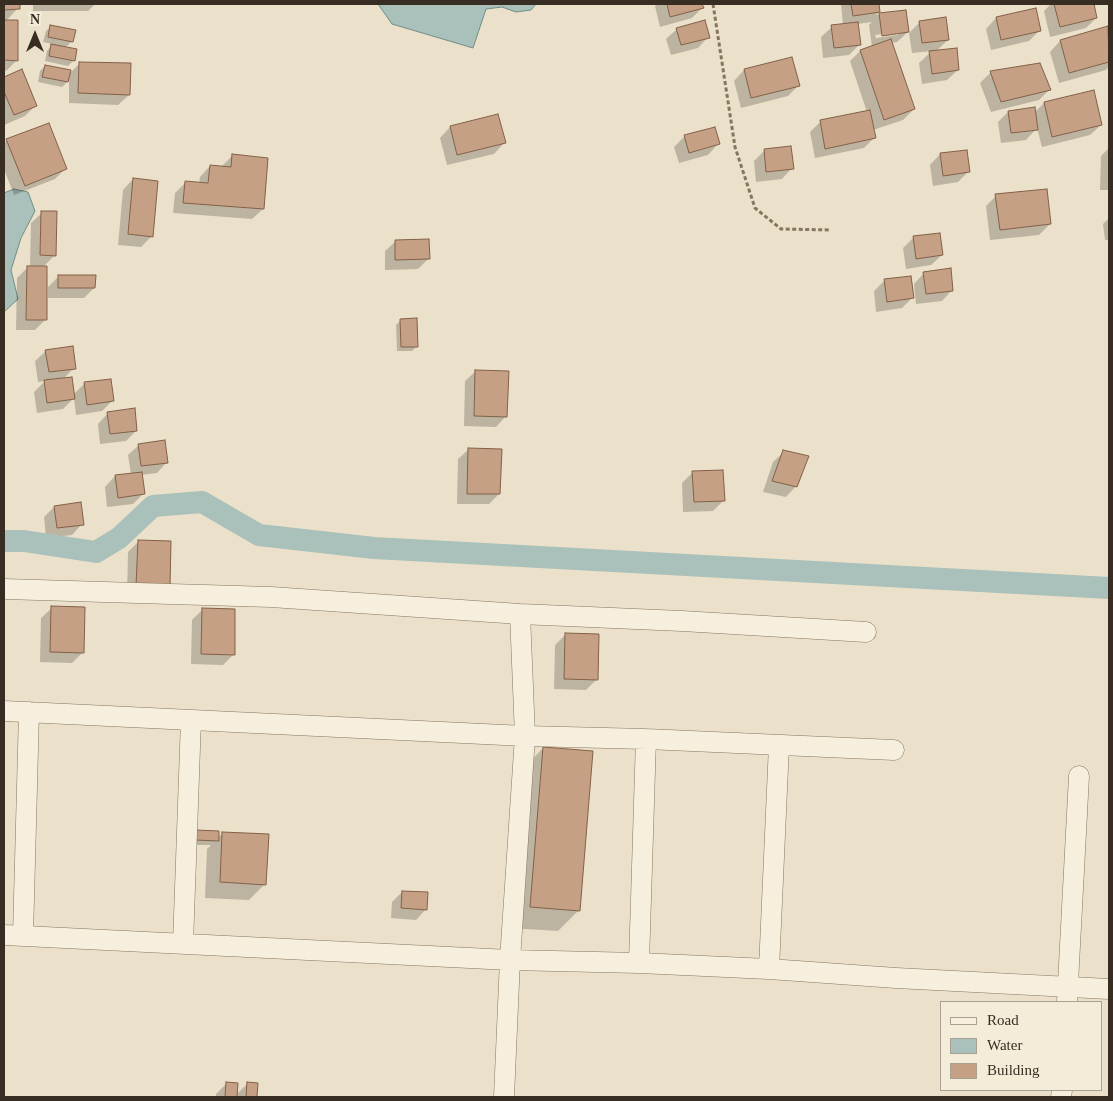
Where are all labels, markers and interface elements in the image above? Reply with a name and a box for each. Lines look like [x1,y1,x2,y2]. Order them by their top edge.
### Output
north arrow [10,10,60,60]
text: N [30,12,40,27]
legend [940,1001,1103,1091]
text: Road [987,1012,1019,1028]
text: Water [987,1037,1022,1053]
text: Building [987,1062,1040,1078]

